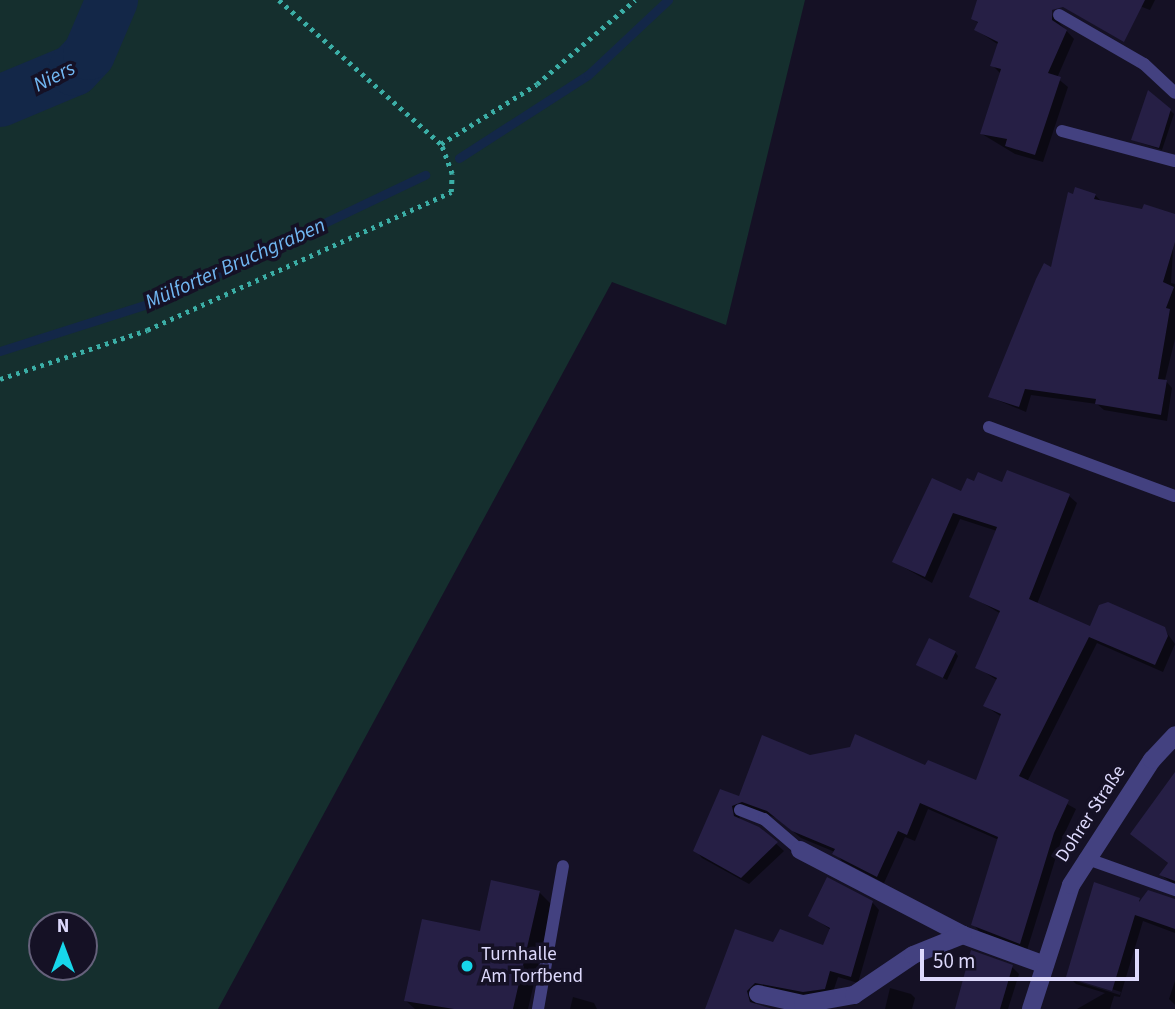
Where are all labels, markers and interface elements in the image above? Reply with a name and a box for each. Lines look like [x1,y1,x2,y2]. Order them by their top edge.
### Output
water label: Niers [29,55,79,97]
water label: Mülforter Bruchgraben [141,212,329,314]
street label: Dohrer Straße [1051,761,1131,867]
north arrow [28,911,98,981]
text: N [57,913,69,940]
scale bar [923,936,1142,980]
place label: Turnhalle Am Torfbend [481,944,583,988]
text: 50 m [933,946,975,976]
marker: Turnhalle Am Torfbend [459,958,475,974]

